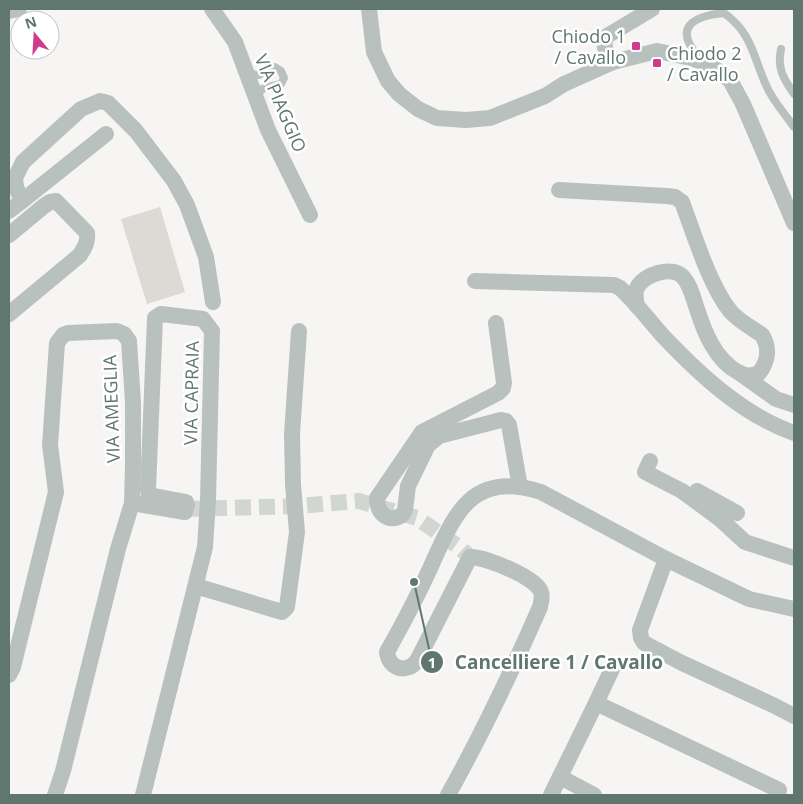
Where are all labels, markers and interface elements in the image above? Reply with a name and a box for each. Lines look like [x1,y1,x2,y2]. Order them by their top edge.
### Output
north arrow [10,10,60,60]
text: N [22,11,39,33]
place label: Chiodo 1 / Cavallo [551,24,626,69]
marker: Chiodo 1 / Cavallo [630,40,642,52]
place label: Chiodo 2 / Cavallo [667,41,742,86]
street label: VIA PIAGGIO [250,50,312,156]
marker: Chiodo 2 / Cavallo [651,57,663,69]
street label: VIA CAPRAIA [178,340,204,445]
street label: VIA AMEGLIA [97,354,125,464]
callout: Cancelliere 1 / Cavallo [419,645,673,679]
text: Cancelliere 1 / Cavallo [455,649,663,675]
text: 1 [428,652,436,672]

